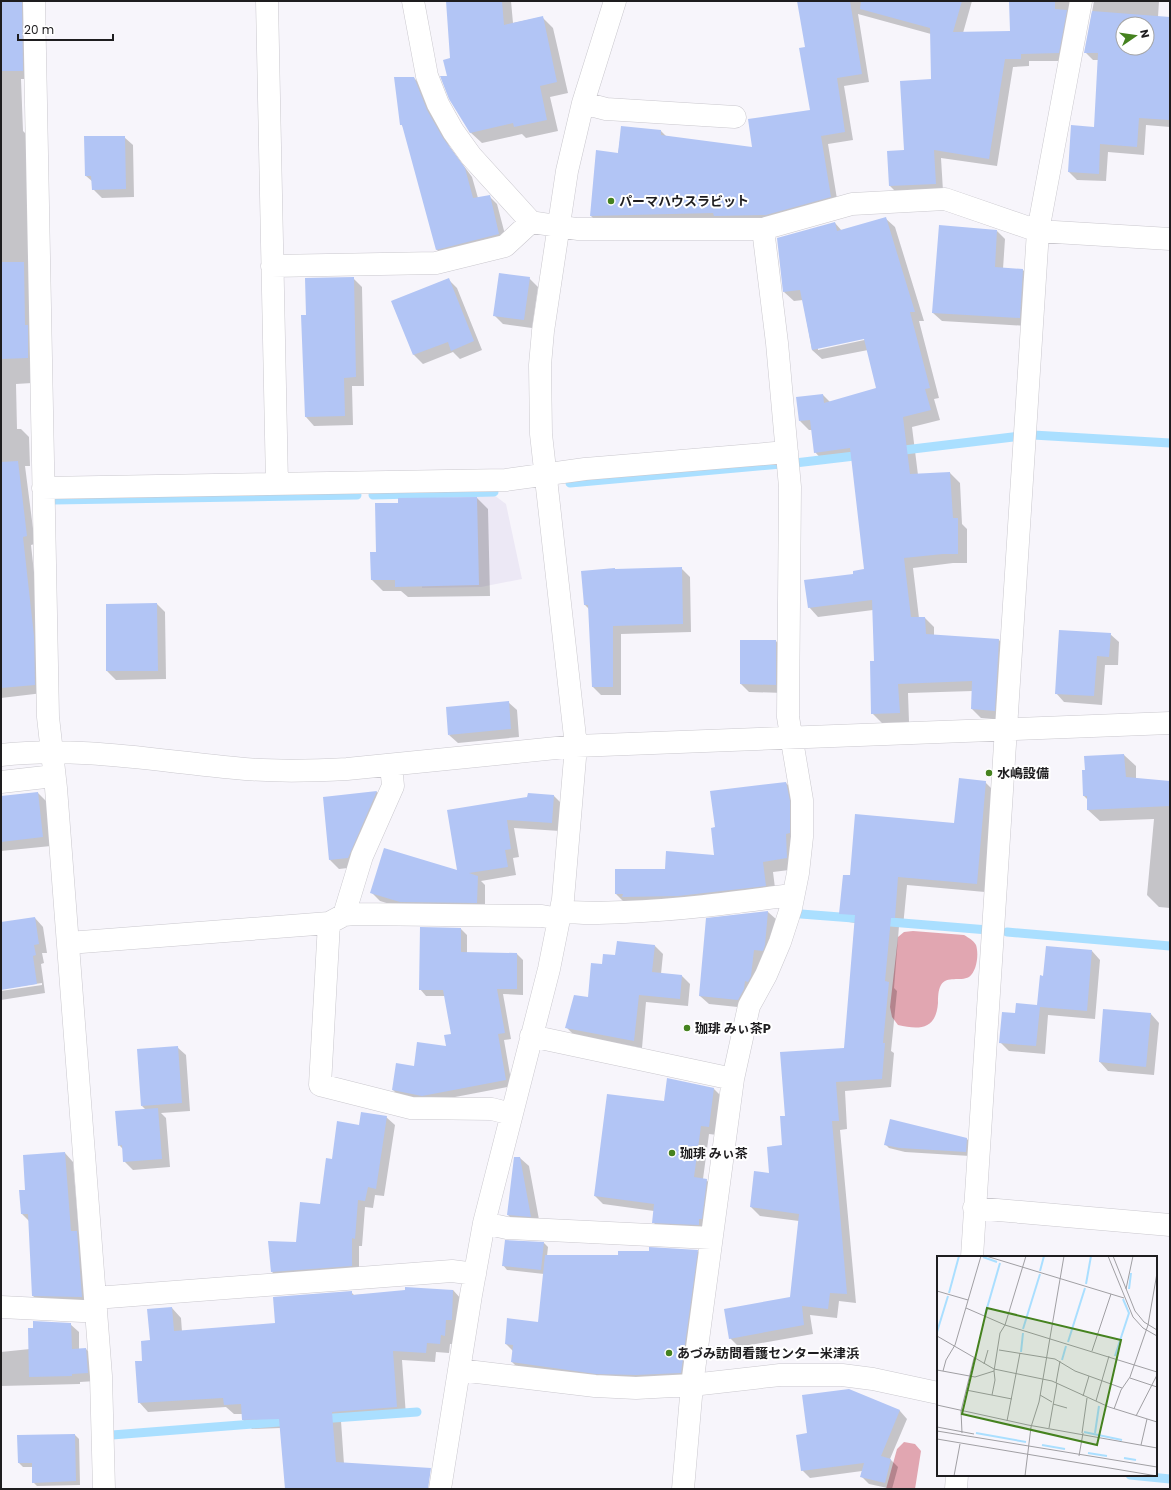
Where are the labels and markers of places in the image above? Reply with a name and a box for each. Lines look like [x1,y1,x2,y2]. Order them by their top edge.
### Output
place label: パーマハウスラビット [619,192,749,211]
marker: パーマハウスラビット [606,196,616,206]
place label: 水嶋設備 [997,764,1049,783]
marker: 水嶋設備 [984,768,994,778]
place label: 珈琲 みぃ茶P [695,1019,771,1038]
marker: 珈琲 みぃ茶P [682,1023,692,1033]
place label: 珈琲 みぃ茶 [680,1144,748,1163]
marker: 珈琲 みぃ茶 [667,1148,677,1158]
place label: あづみ訪問看護センター米津浜 [677,1344,859,1363]
marker: あづみ訪問看護センター米津浜 [664,1348,674,1358]

